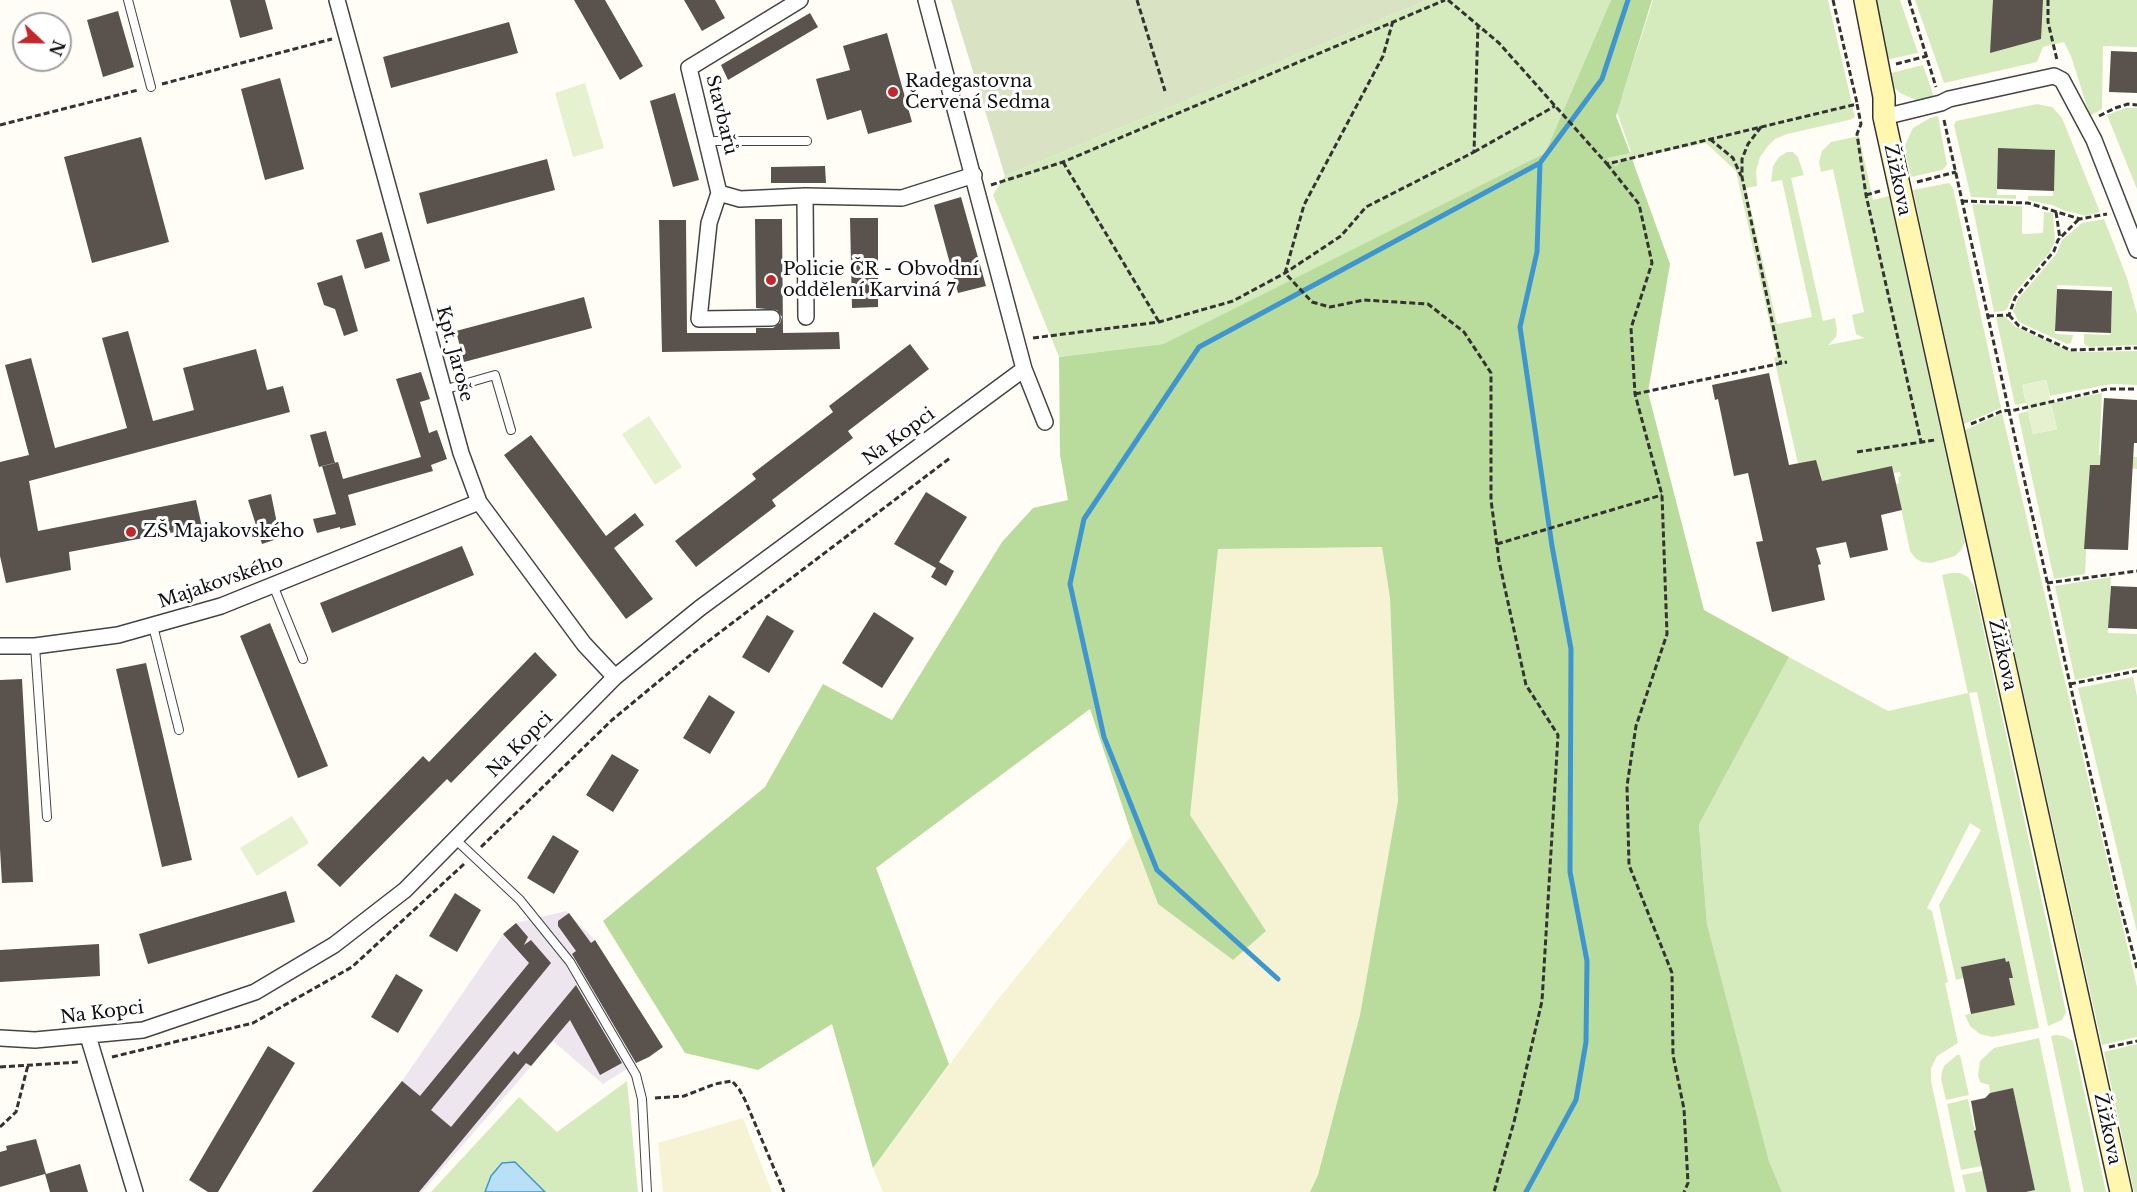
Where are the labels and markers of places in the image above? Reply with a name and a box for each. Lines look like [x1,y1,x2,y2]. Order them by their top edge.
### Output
place label: Radegastovna Červená Sedma [905,71,1050,113]
marker: Radegastovna Červená Sedma [886,85,900,99]
place label: Policie ČR - Obvodní oddělení Karviná 7 [783,259,979,302]
marker: Policie ČR - Obvodní oddělení Karviná 7 [764,273,778,287]
place label: ZŠ Majakovského [143,521,304,543]
marker: ZŠ Majakovského [124,525,138,539]

